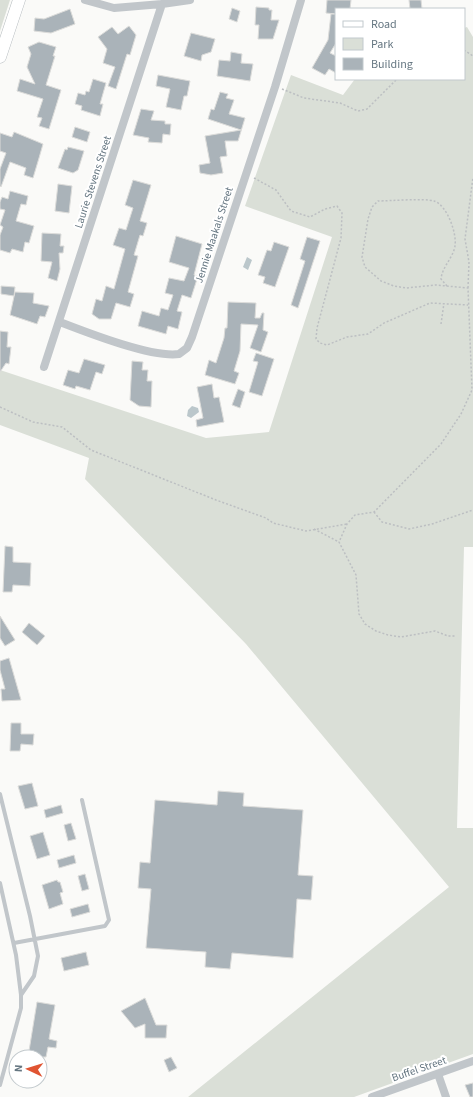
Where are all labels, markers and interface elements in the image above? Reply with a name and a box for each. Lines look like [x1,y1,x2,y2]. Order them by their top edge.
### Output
legend [335,8,465,80]
text: Road [371,16,397,33]
text: Park [371,36,393,53]
text: Building [371,56,413,73]
street label: Laurie Stevens Street [71,133,115,230]
street label: Jennie Maakals Street [191,185,237,285]
north arrow [8,1049,48,1089]
street label: Buffel Street [390,1053,449,1085]
text: N [11,1064,26,1073]

